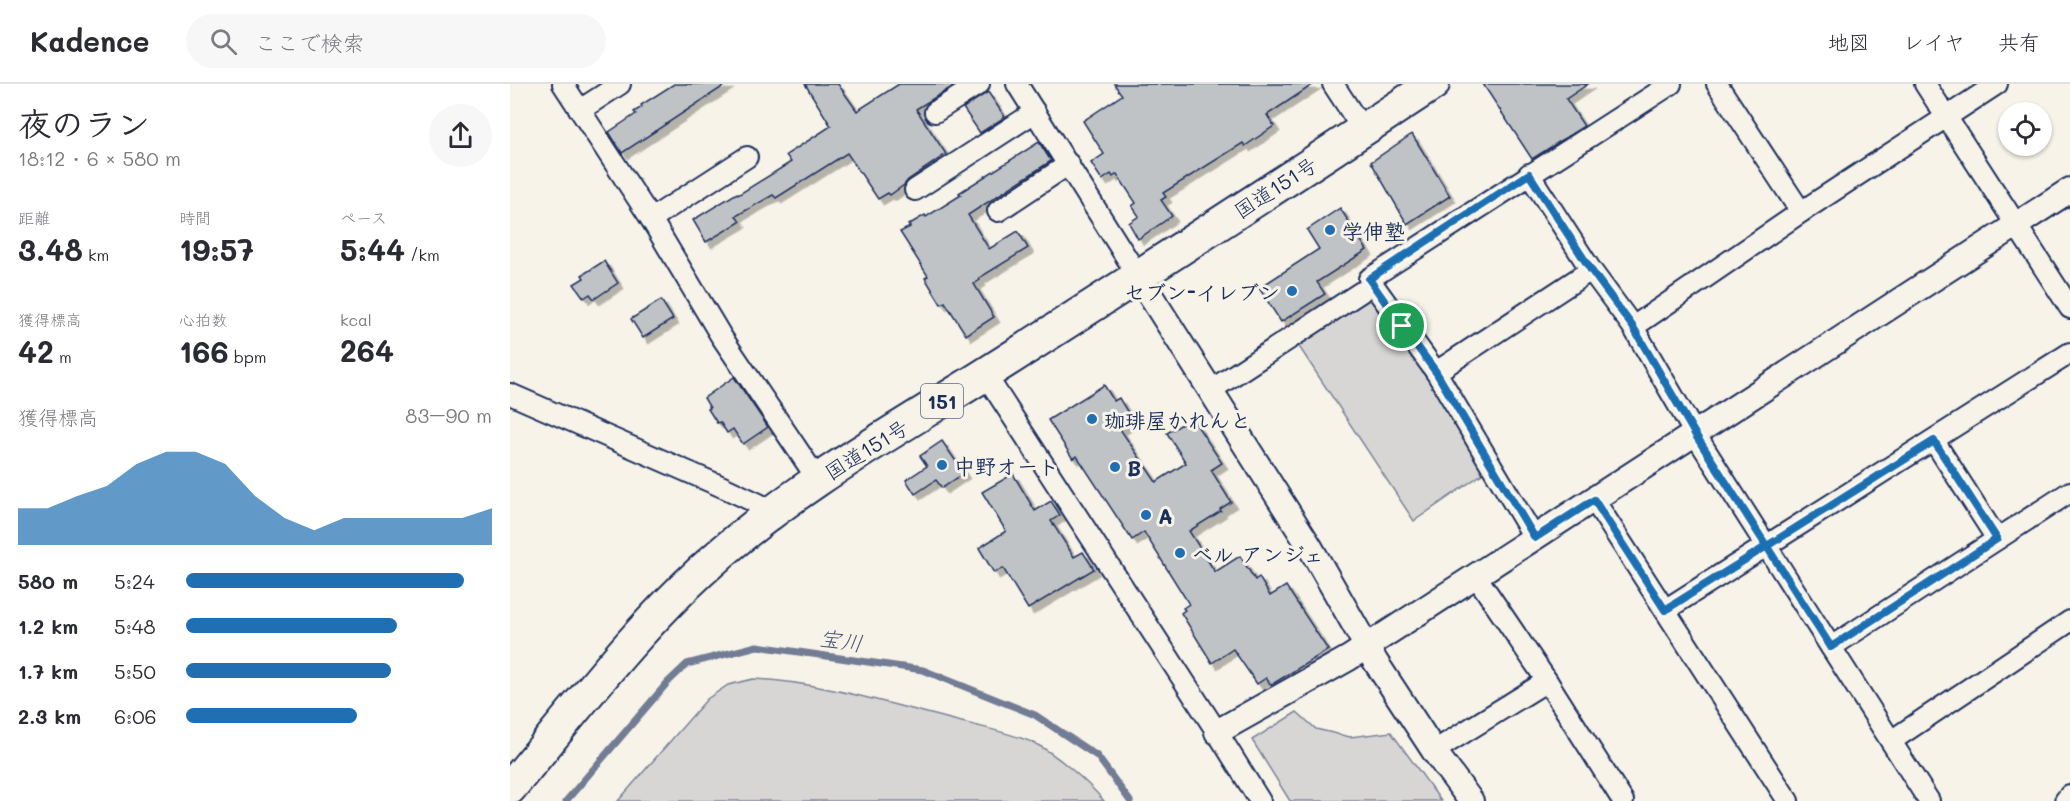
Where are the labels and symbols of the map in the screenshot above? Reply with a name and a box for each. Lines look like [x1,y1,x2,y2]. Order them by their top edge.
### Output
street label: 国道151号 [1228,150,1322,224]
place label: 学伸塾 [1342,217,1405,244]
marker: 学伸塾 [1323,223,1337,237]
place label: セブン-イレブン [1124,278,1280,305]
marker: セブン-イレブン [1285,284,1299,298]
pin [1376,300,1427,351]
road number: 151 [921,384,963,418]
place label: 珈琲屋かれんと [1104,406,1251,433]
marker: 珈琲屋かれんと [1085,412,1099,426]
street label: 国道151号 [819,413,913,485]
place label: 中野オート [954,452,1059,479]
place label: B [1127,454,1141,481]
marker: 中野オート [935,458,949,472]
marker: B [1108,460,1122,474]
place label: A [1158,502,1173,529]
marker: A [1139,508,1153,522]
place label: ベル アンジェ [1192,540,1324,567]
marker: ベル アンジェ [1173,546,1187,560]
water label: 宝川 [817,623,865,657]

